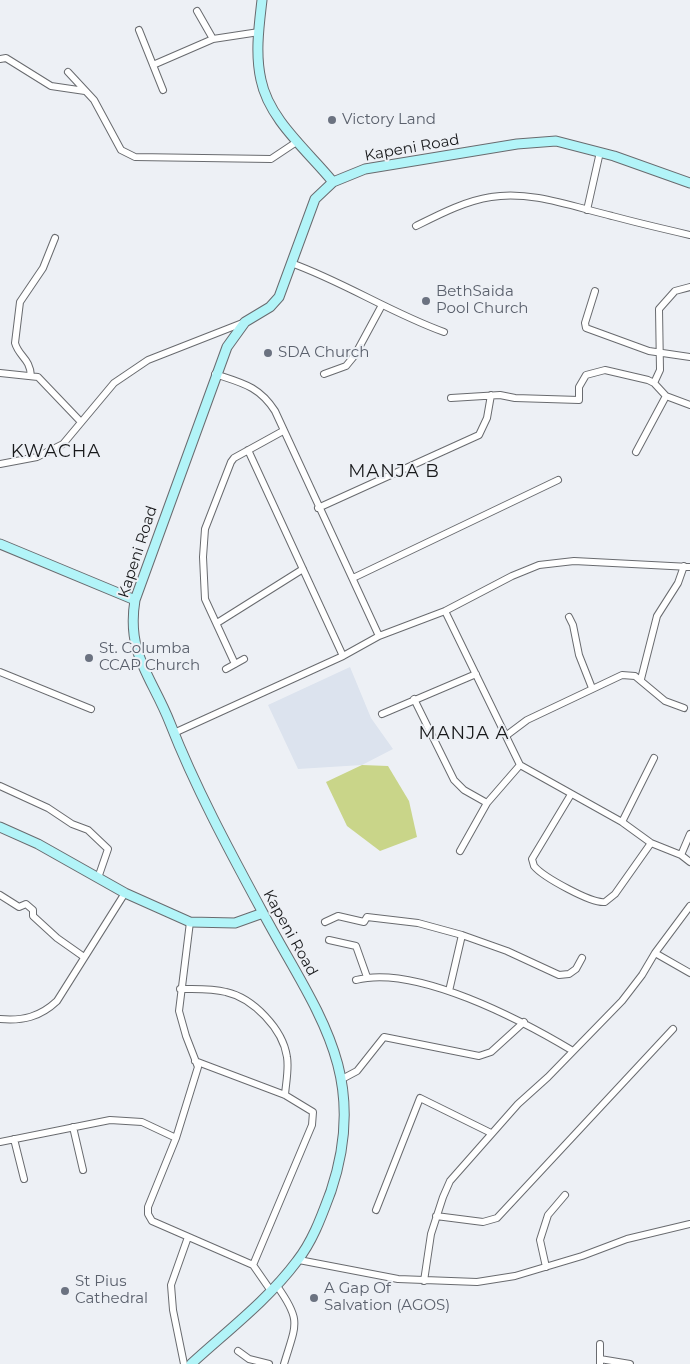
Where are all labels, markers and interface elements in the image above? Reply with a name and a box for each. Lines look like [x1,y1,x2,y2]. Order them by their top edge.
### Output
place label: Victory Land [342,111,436,129]
marker: Victory Land [326,114,338,126]
street label: Kapeni Road [363,131,461,165]
place label: BethSaida Pool Church [436,283,528,318]
marker: BethSaida Pool Church [420,295,432,307]
place label: SDA Church [278,344,369,362]
marker: SDA Church [262,347,274,359]
district label: KWACHA [10,441,102,463]
district label: MANJA B [347,461,441,483]
street label: Kapeni Road [115,504,161,600]
place label: St. Columba CCAP Church [99,640,200,675]
marker: St. Columba CCAP Church [83,652,95,664]
district label: MANJA A [418,723,510,745]
street label: Kapeni Road [259,887,321,979]
place label: St Pius Cathedral [75,1273,148,1308]
place label: A Gap Of Salvation (AGOS) [324,1280,450,1315]
marker: St Pius Cathedral [59,1285,71,1297]
marker: A Gap Of Salvation (AGOS) [308,1292,320,1304]

